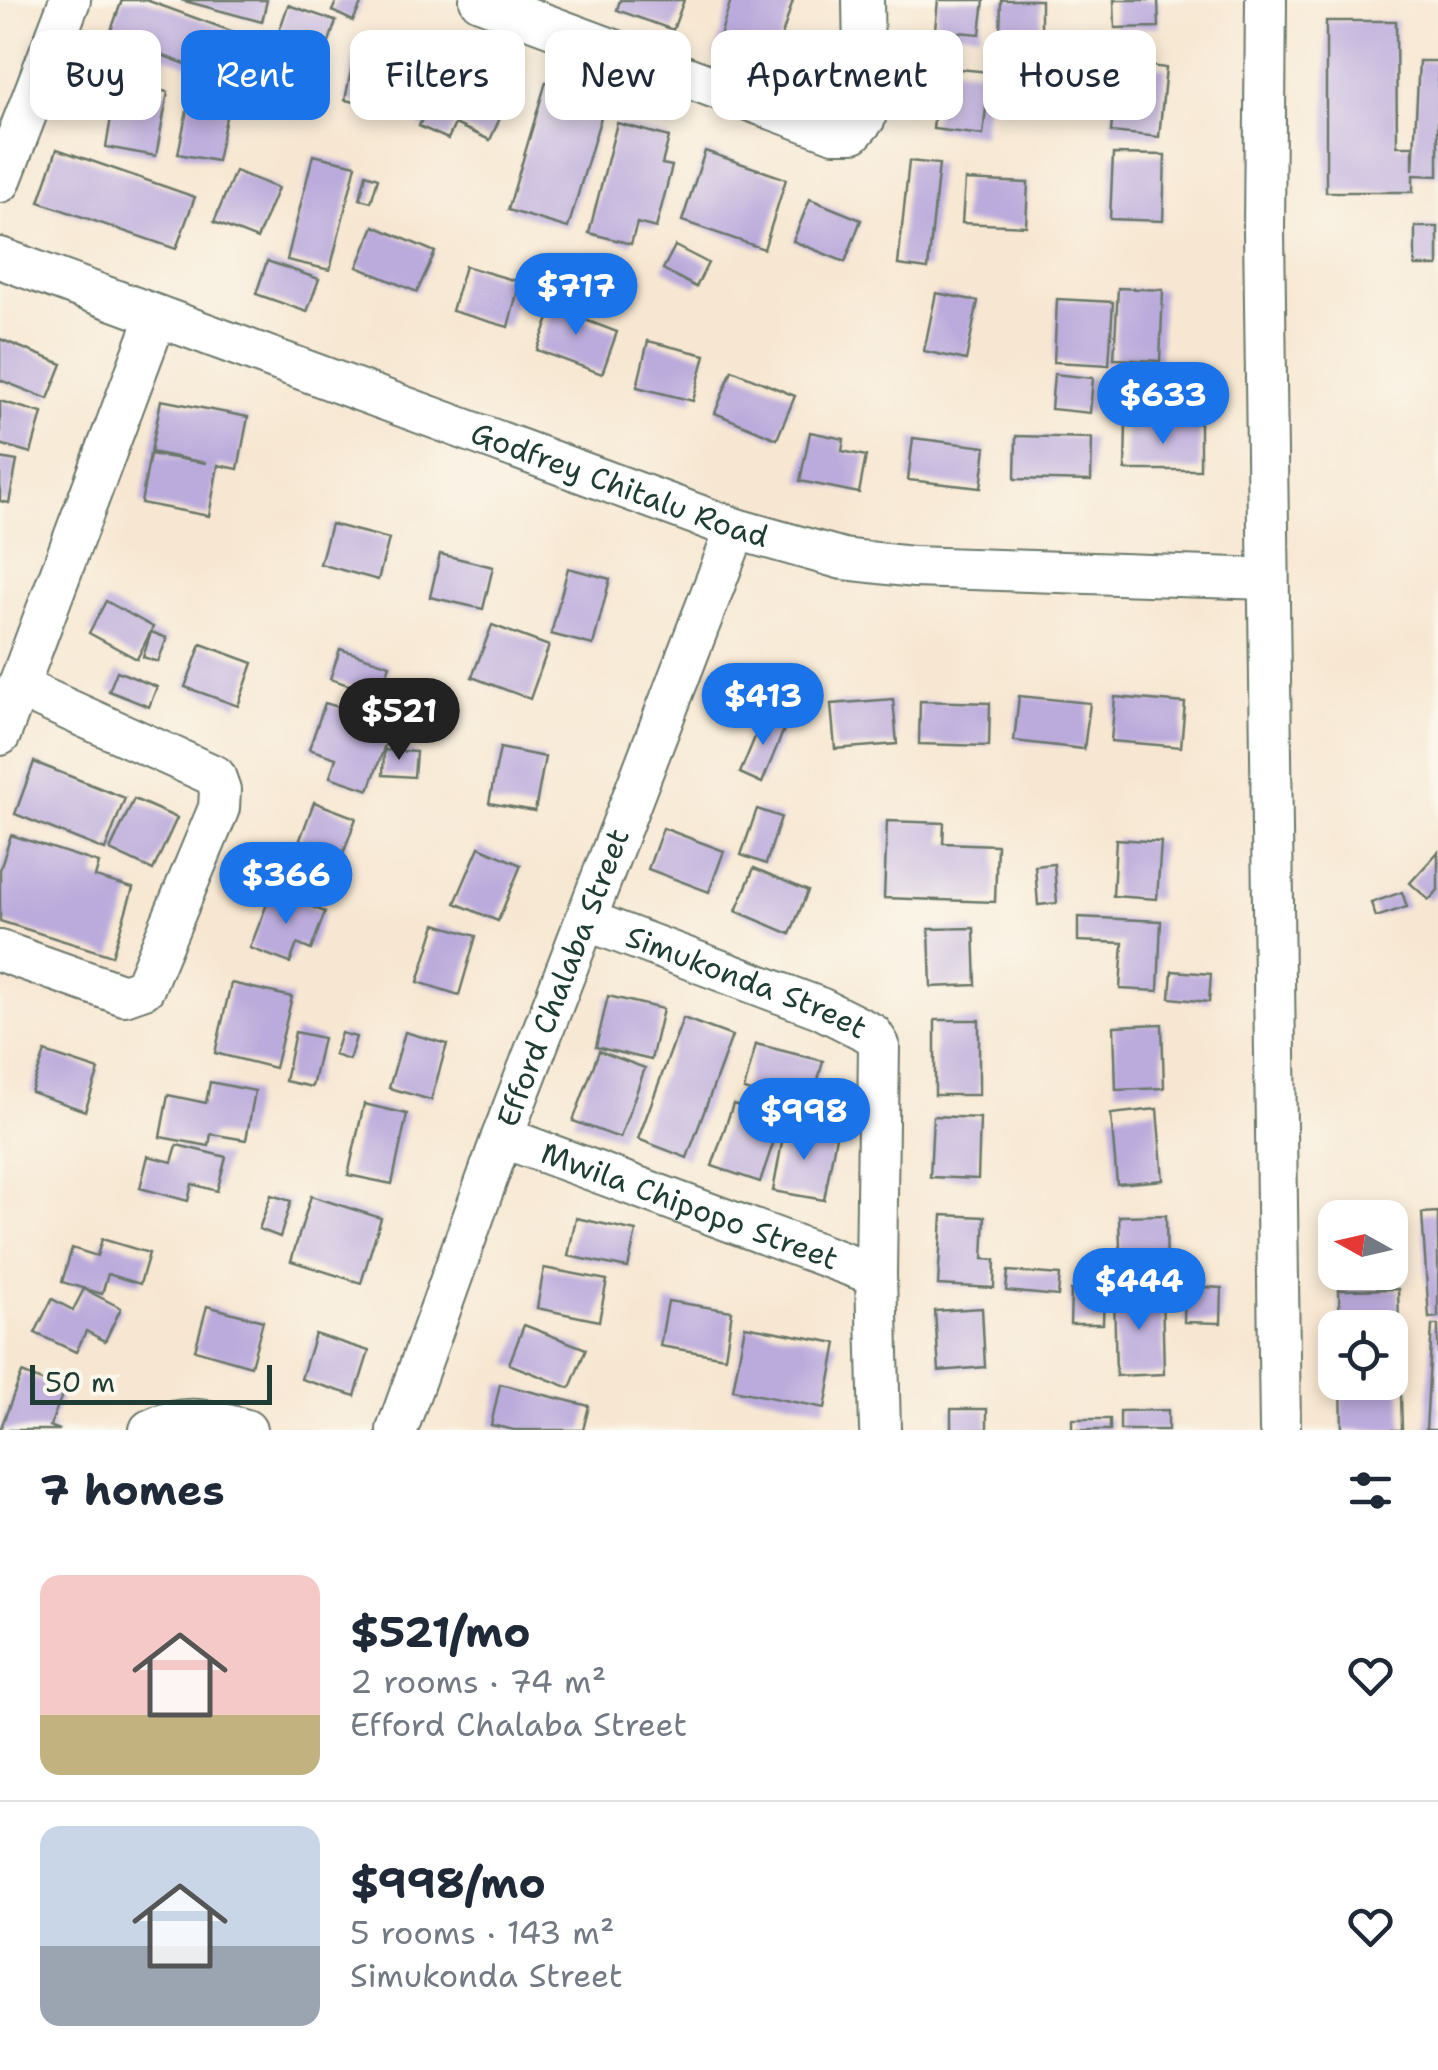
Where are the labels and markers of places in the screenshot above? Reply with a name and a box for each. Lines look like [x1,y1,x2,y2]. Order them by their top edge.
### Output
pin: $717 [517,253,635,338]
pin: $633 [1104,362,1222,447]
pin: $413 [704,663,822,748]
pin: $521 [340,678,458,763]
pin: $366 [227,842,345,927]
pin: $998 [745,1078,863,1163]
pin: $444 [1080,1248,1198,1333]

